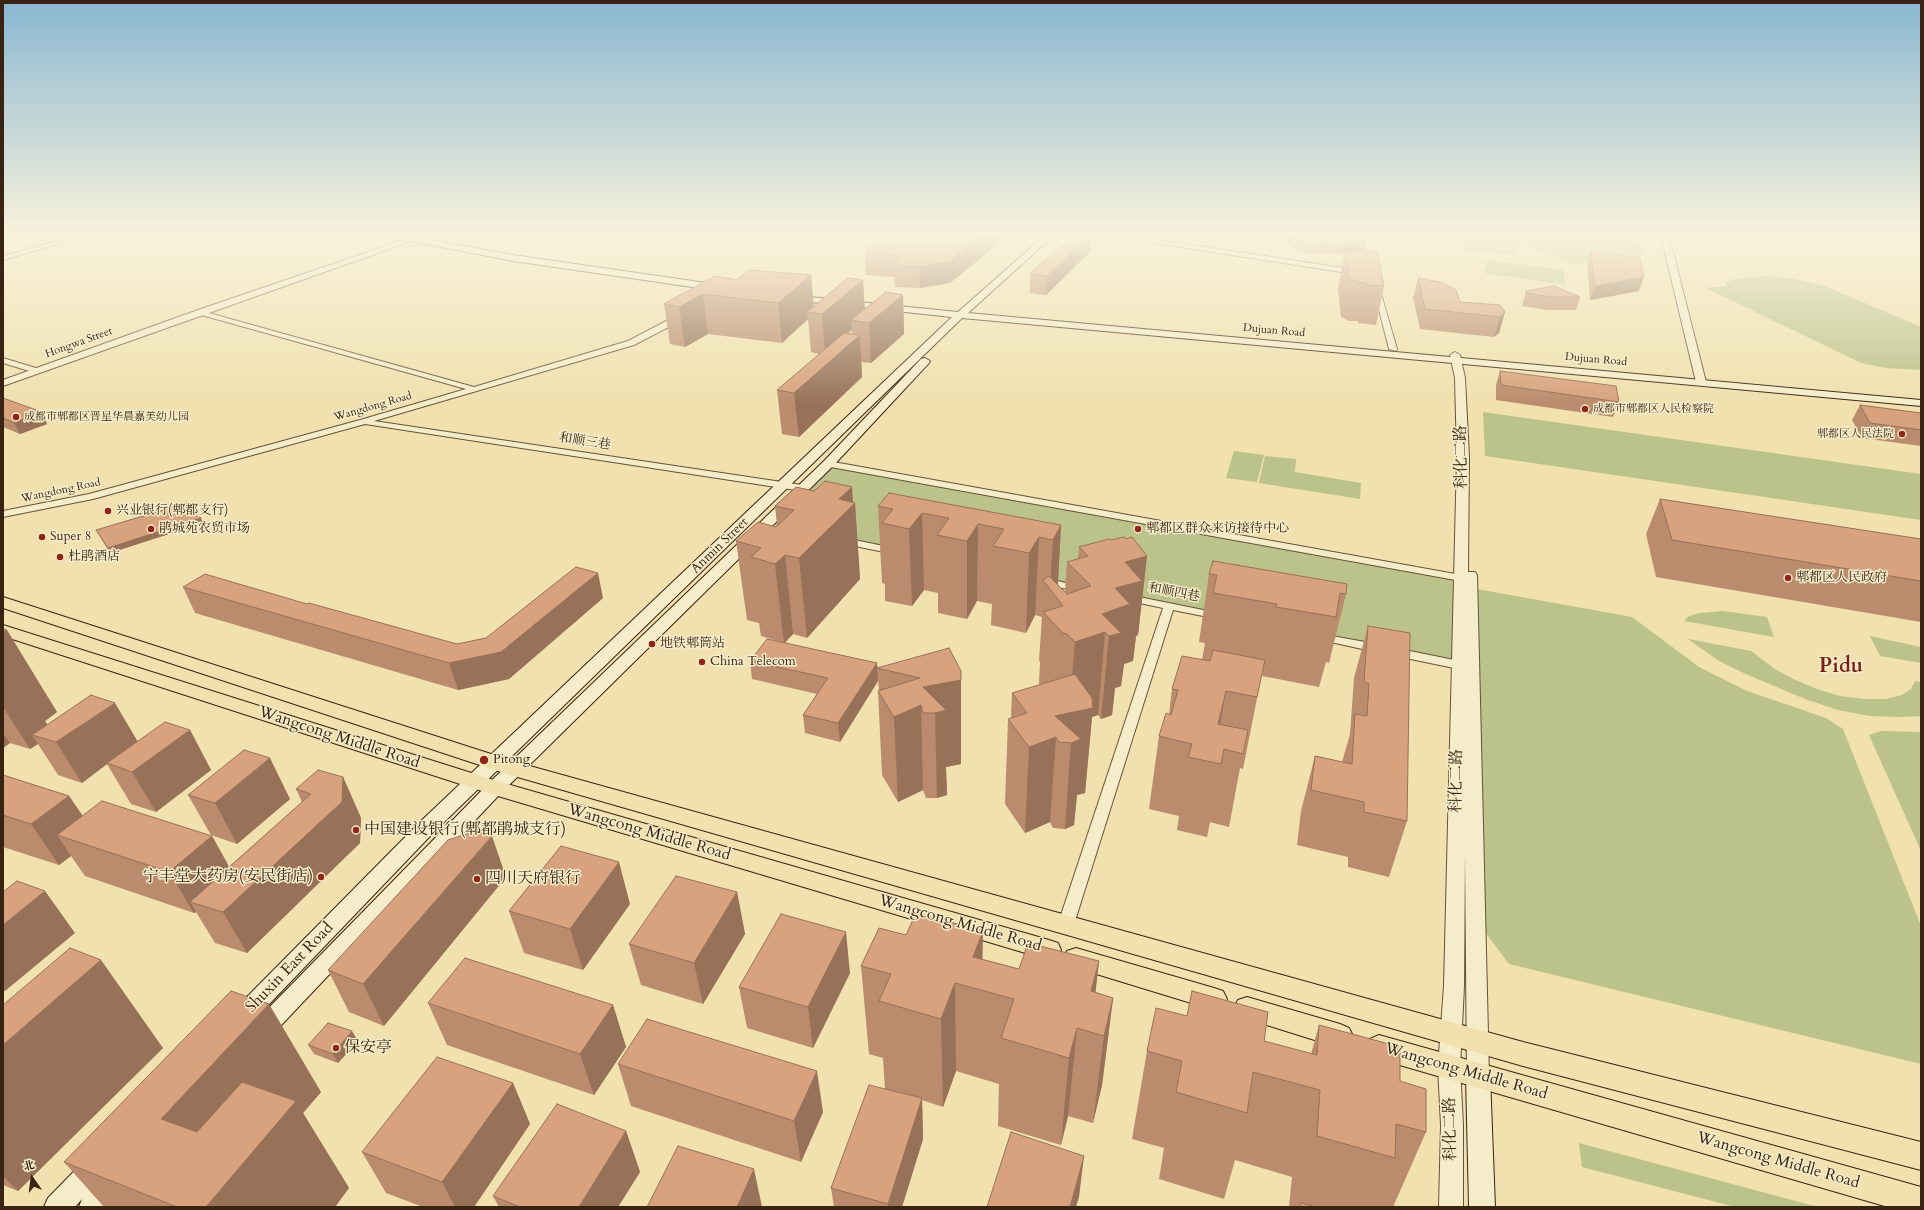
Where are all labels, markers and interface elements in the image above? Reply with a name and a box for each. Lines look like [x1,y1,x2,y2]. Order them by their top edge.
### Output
street label: Dujuan Road [1242,322,1306,340]
street label: Hongwa Street [44,325,114,361]
street label: Dujuan Road [1564,351,1628,369]
street label: Wangdong Road [332,390,414,424]
place label: 成都市郫都区人民检察院 [1593,402,1714,416]
marker: 成都市郫都区人民检察院 [1580,404,1590,414]
place label: 成都市郫都区晋星华晨嘉美幼儿园 [24,410,189,424]
marker: 成都市郫都区晋星华晨嘉美幼儿园 [11,412,21,422]
street label: 科化二路 [1452,425,1472,489]
place label: 郫都区人民法院 [1817,427,1894,441]
marker: 郫都区人民法院 [1897,429,1907,439]
street label: 和顺三巷 [558,430,612,454]
street label: Wangdong Road [20,476,102,506]
place label: 兴业银行(郫都支行) [116,503,228,519]
marker: 兴业银行(郫都支行) [103,506,113,516]
street label: Anmin Street [688,515,752,577]
place label: 鹃城苑农贸市场 [159,521,250,537]
place label: 郫都区群众来访接待中心 [1146,521,1289,537]
marker: 鹃城苑农贸市场 [146,524,156,534]
marker: 郫都区群众来访接待中心 [1133,524,1143,534]
place label: Super 8 [50,529,91,545]
marker: Super 8 [37,532,47,542]
place label: 杜鹃酒店 [68,549,120,565]
marker: 杜鹃酒店 [55,552,65,562]
place label: 郫都区人民政府 [1796,570,1887,586]
marker: 郫都区人民政府 [1783,573,1793,583]
street label: 和顺四巷 [1147,580,1201,606]
place label: 地铁郫筒站 [660,636,725,652]
marker: 地铁郫筒站 [647,639,657,649]
place label: China Telecom [710,654,796,670]
district label: Pidu [1819,654,1863,680]
marker: China Telecom [697,657,707,667]
street label: Wangcong Middle Road [256,703,422,773]
street label: 科化二路 [1447,749,1467,813]
place label: Pitong [493,752,530,768]
marker: Pitong [478,754,490,766]
street label: Wangcong Middle Road [565,801,733,865]
place label: 中国建设银行(郫都鹃城支行) [364,820,566,840]
marker: 中国建设银行(郫都鹃城支行) [351,825,361,835]
place label: 宁丰堂大药房(安民街店) [143,867,313,887]
place label: 四川天府银行 [485,869,581,889]
marker: 宁丰堂大药房(安民街店) [316,872,326,882]
marker: 四川天府银行 [472,874,482,884]
street label: Wangcong Middle Road [876,892,1044,956]
street label: Shuxin East Road [242,919,338,1017]
place label: 保安亭 [344,1038,392,1058]
street label: Wangcong Middle Road [1382,1040,1550,1104]
marker: 保安亭 [331,1043,341,1053]
street label: 科化二路 [1441,1097,1461,1161]
street label: Wangcong Middle Road [1694,1129,1862,1193]
text: 北 [22,1157,36,1174]
north arrow [12,1158,52,1198]

